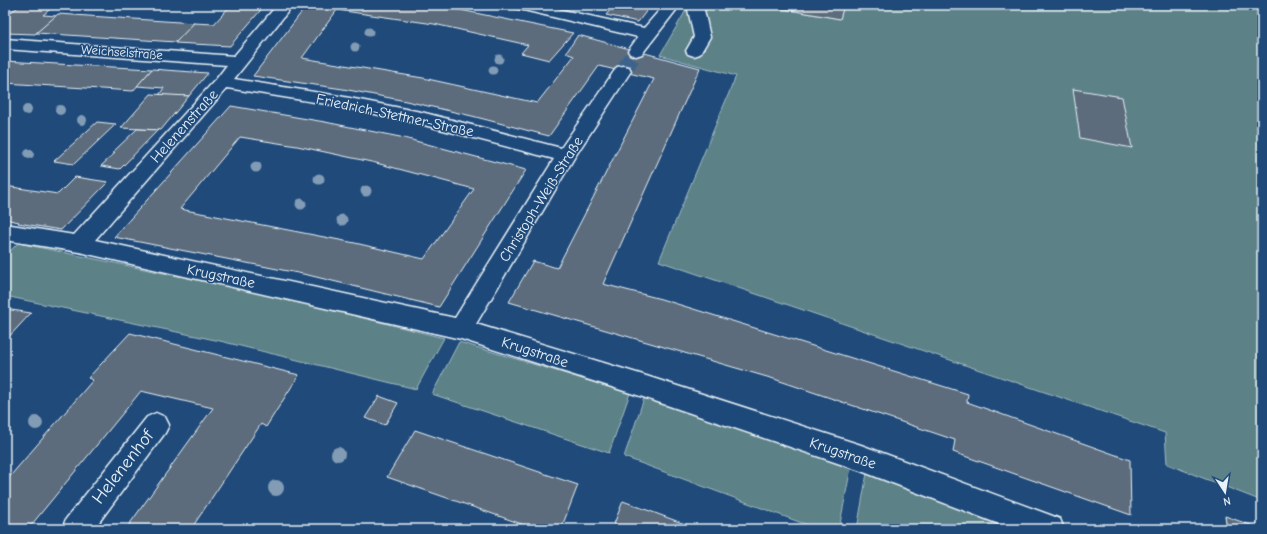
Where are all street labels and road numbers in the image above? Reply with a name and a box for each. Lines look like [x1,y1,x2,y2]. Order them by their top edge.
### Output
street label: Weichselstraße [81,42,164,62]
street label: Helenenstraße [146,85,222,166]
street label: Friedrich-Stettner-Straße [314,89,476,141]
street label: Christoph-Weiß-Straße [495,133,587,265]
street label: Krugstraße [185,260,257,292]
street label: Krugstraße [499,333,571,371]
street label: Helenenhof [88,425,159,508]
street label: Krugstraße [807,433,879,473]

